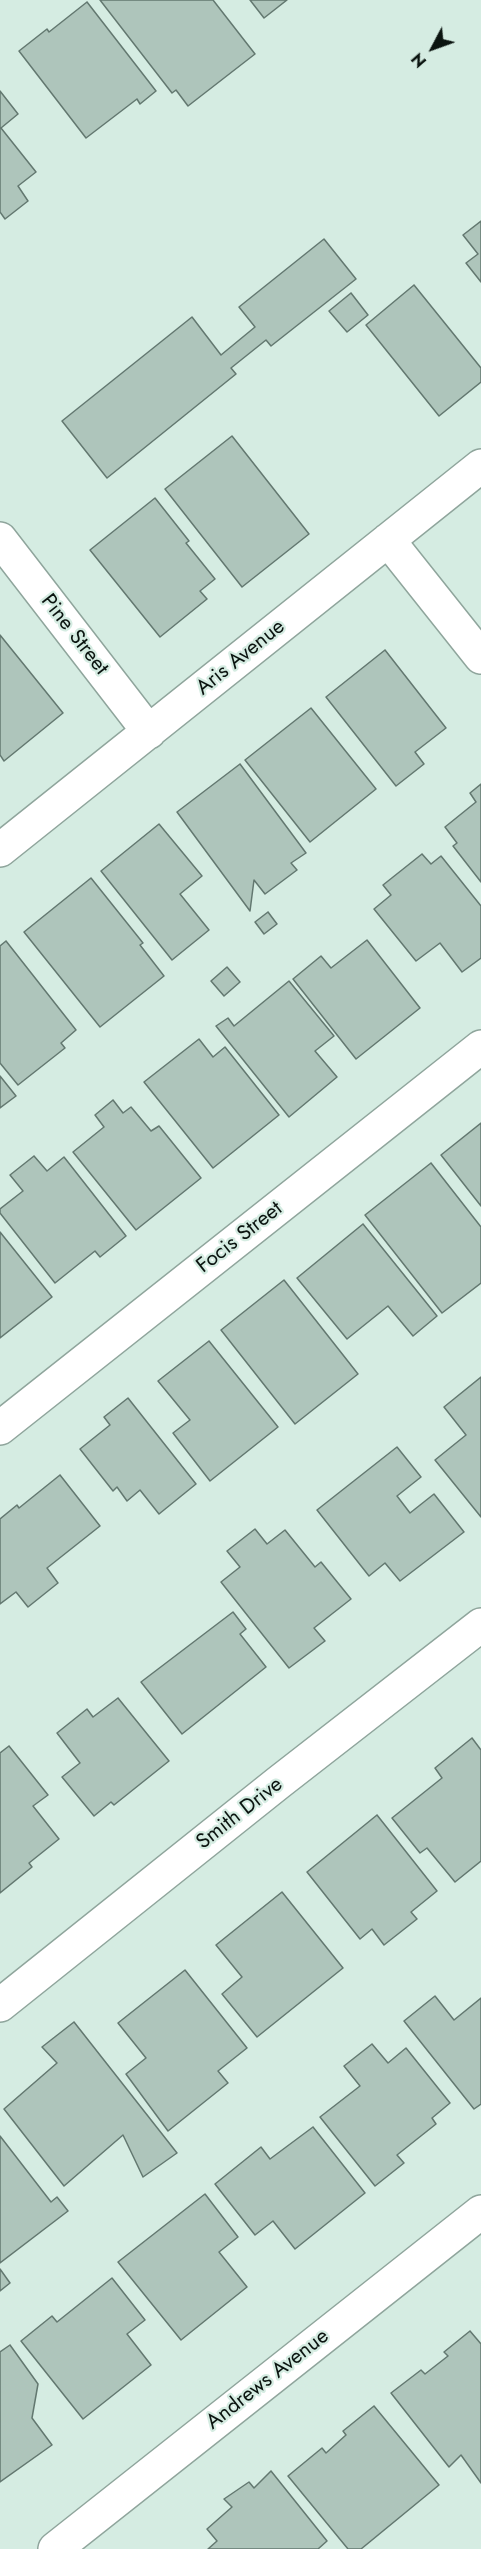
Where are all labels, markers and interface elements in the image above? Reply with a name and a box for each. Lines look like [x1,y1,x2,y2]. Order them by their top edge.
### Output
north arrow [403,18,463,78]
text: N [406,48,432,72]
street label: Pine Street [35,590,113,680]
street label: Aris Avenue [192,615,290,701]
street label: Focis Street [192,1197,288,1279]
street label: Smith Drive [192,1773,288,1855]
street label: Andrews Avenue [202,2324,334,2436]

